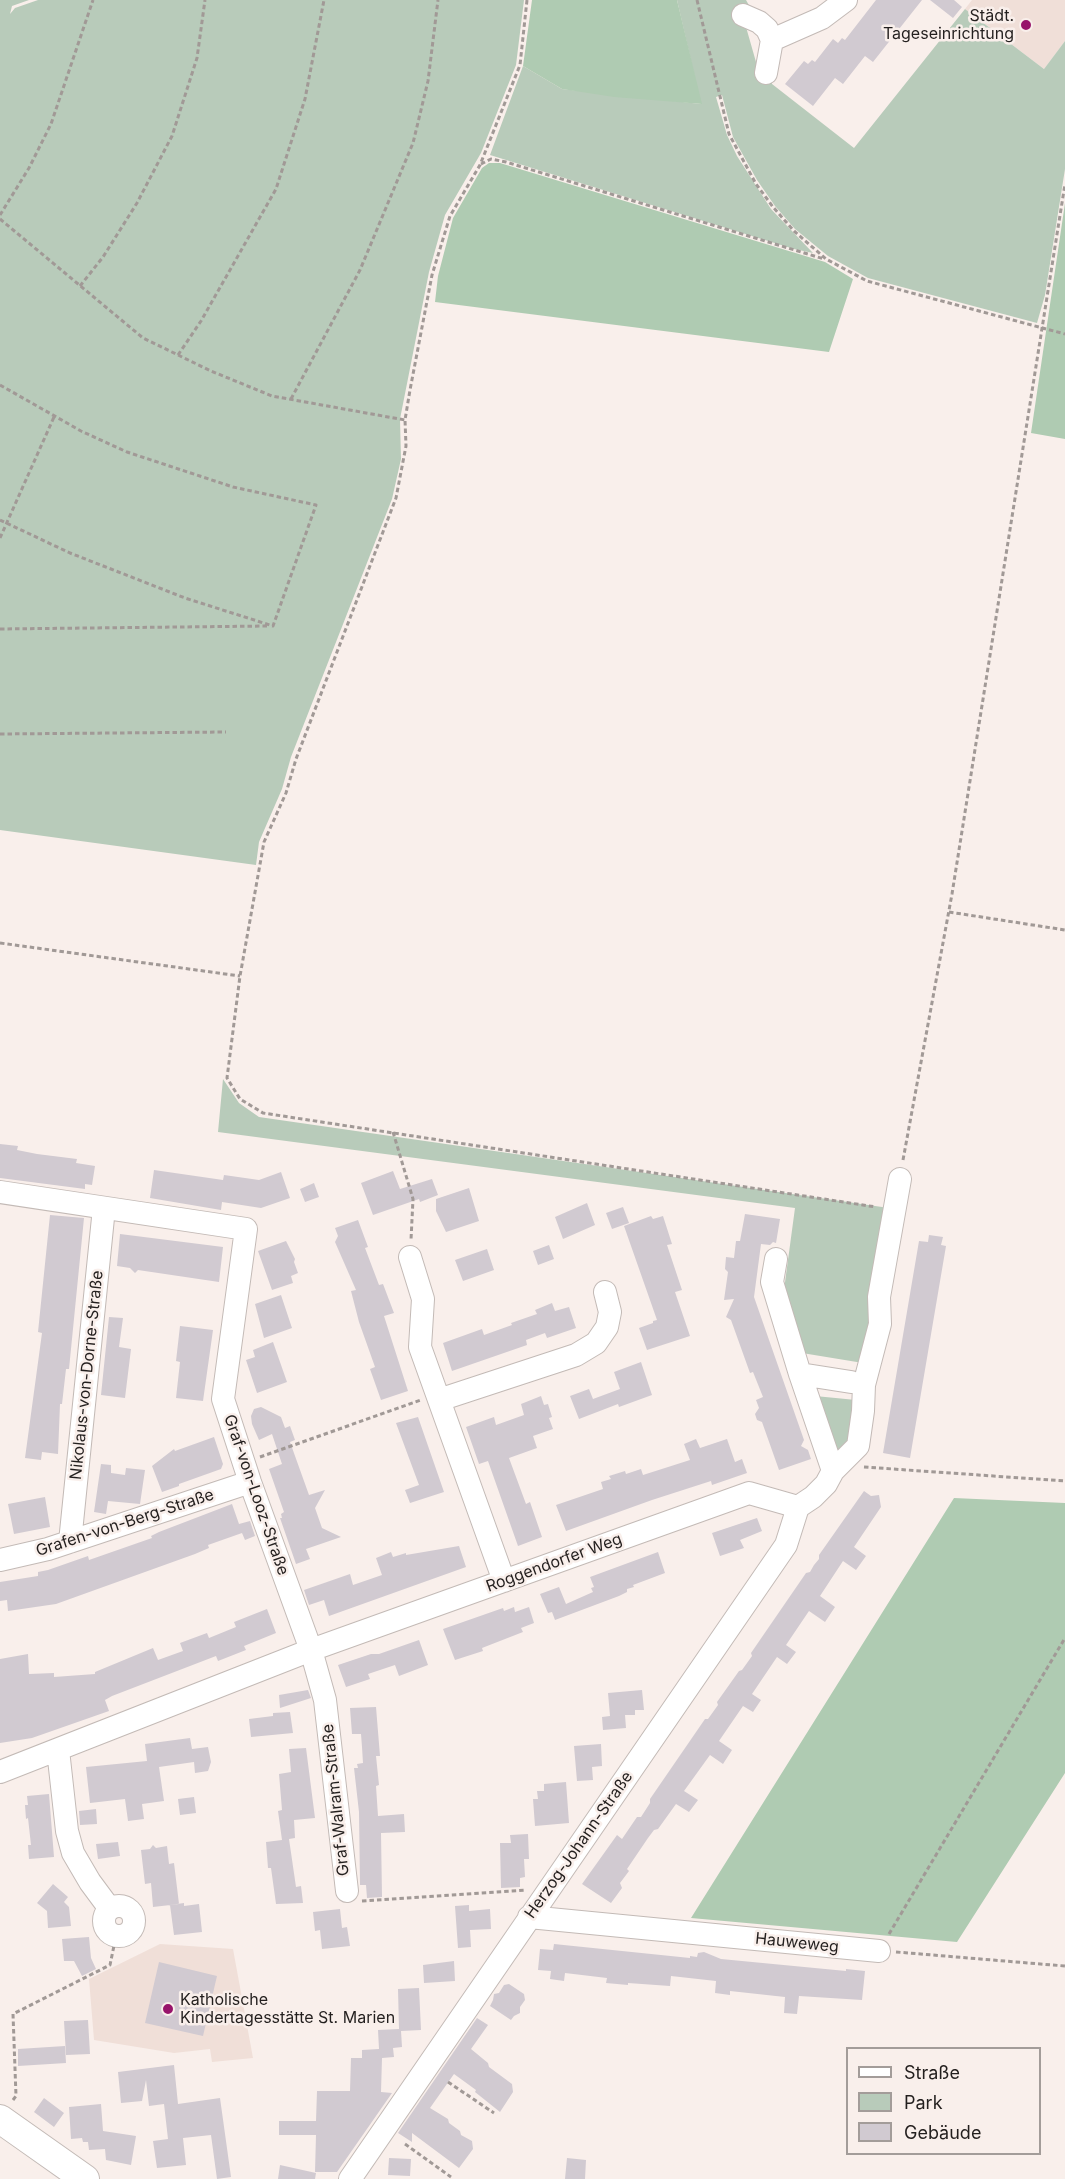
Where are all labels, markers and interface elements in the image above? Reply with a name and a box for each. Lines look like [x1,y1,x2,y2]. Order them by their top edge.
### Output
place label: Städt. Tageseinrichtung [883,6,1014,44]
marker: Städt. Tageseinrichtung [1019,18,1033,32]
street label: Nikolaus-von-Dorne-Straße [66,1269,108,1481]
street label: Graf-von-Looz-Straße [219,1412,293,1578]
street label: Grafen-von-Berg-Straße [34,1485,216,1561]
street label: Roggendorfer Weg [483,1530,625,1596]
street label: Graf-Walram-Straße [318,1723,354,1877]
street label: Herzog-Johann-Straße [521,1768,637,1922]
street label: Hauweweg [754,1929,840,1957]
place label: Katholische Kindertagesstätte St. Marien [180,1990,395,2028]
marker: Katholische Kindertagesstätte St. Marien [161,2002,175,2016]
legend [846,2047,1041,2155]
text: Straße [904,2062,960,2083]
text: Park [904,2092,943,2113]
text: Gebäude [904,2122,981,2143]

